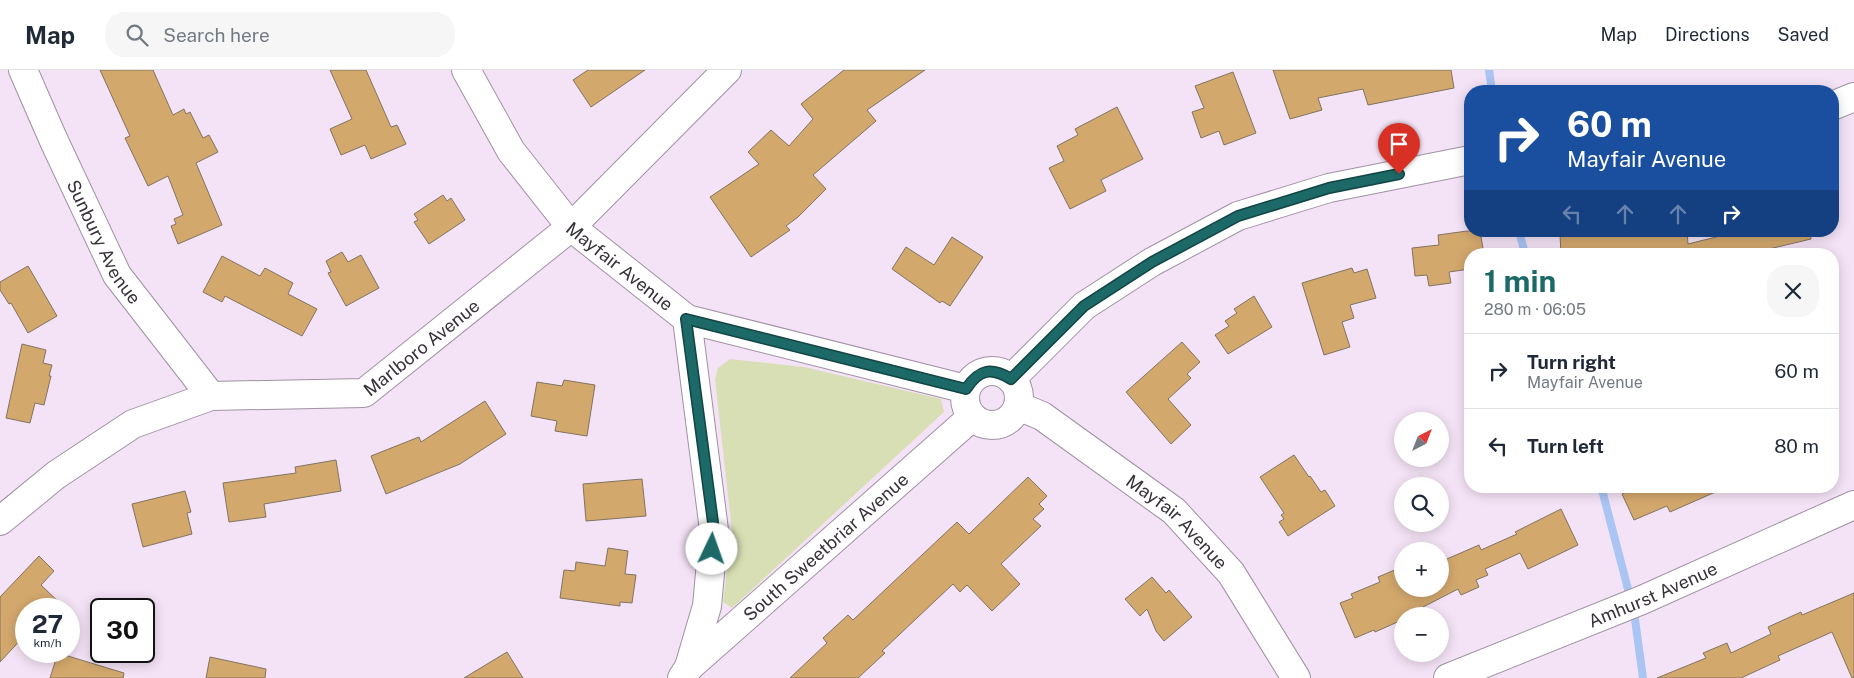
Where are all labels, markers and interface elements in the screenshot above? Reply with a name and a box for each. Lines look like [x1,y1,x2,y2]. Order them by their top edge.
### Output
search box [105,12,455,57]
text: Map [25,21,75,49]
icon: search [123,21,151,49]
text: Search here [163,24,270,46]
text: Map [1600,24,1637,45]
text: Directions [1665,24,1750,45]
text: Saved [1778,24,1829,45]
text: 60 m [1567,104,1652,145]
icon: right [1484,105,1549,170]
pin [1378,123,1420,174]
icon: arrive [1385,130,1413,158]
text: Mayfair Avenue [1567,146,1726,172]
street label: Sunbury Avenue [63,176,146,308]
icon: left [1558,200,1586,228]
icon: ahead [1611,200,1639,228]
icon: ahead [1664,200,1692,228]
icon: right [1717,200,1745,228]
street label: Mayfair Avenue [562,217,678,315]
text: 1 min [1484,263,1556,299]
button: close [1767,265,1819,317]
street label: Marlboro Avenue [359,294,483,400]
text: 280 m · 06:05 [1484,300,1586,319]
text: Turn right [1527,351,1616,373]
icon: right [1484,357,1512,385]
text: 60 m [1775,360,1819,382]
text: Mayfair Avenue [1527,373,1643,392]
north arrow [1394,412,1449,468]
map controls [1394,412,1449,662]
icon: left [1484,432,1512,460]
text: Turn left [1527,435,1604,457]
text: 80 m [1774,435,1819,457]
street label: South Sweetbriar Avenue [739,468,912,625]
street label: Mayfair Avenue [1123,470,1232,573]
button: search [1394,477,1449,532]
position arrow [685,522,737,574]
button: + [1394,542,1449,597]
street label: Amhurst Avenue [1585,557,1720,631]
speed limit sign: 30 [90,598,155,663]
button: − [1394,607,1449,662]
text: 27 [32,609,63,639]
text: km/h [33,636,62,650]

